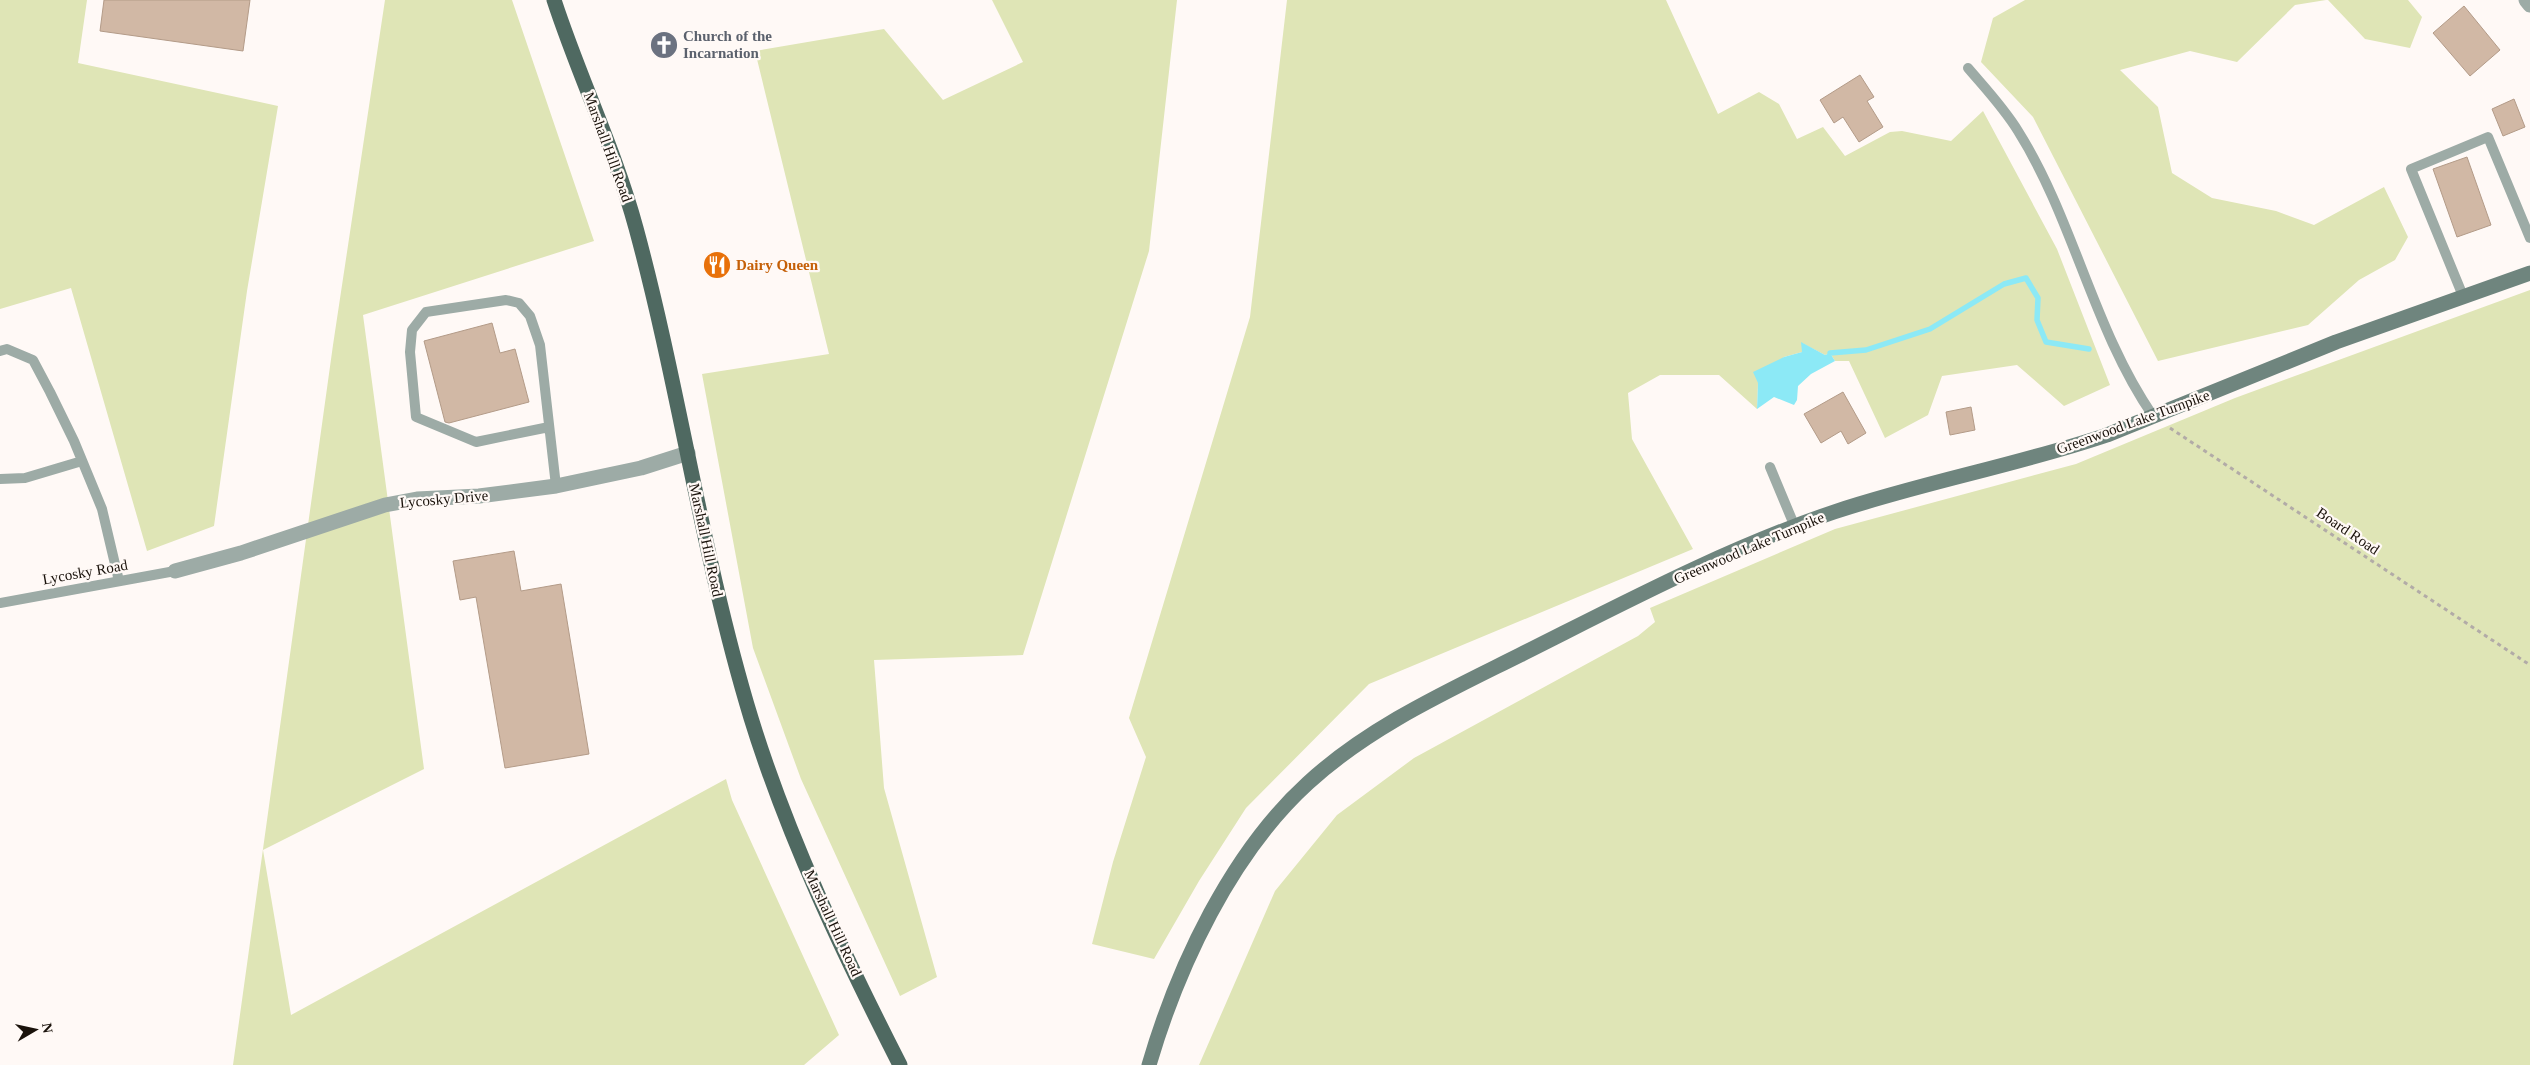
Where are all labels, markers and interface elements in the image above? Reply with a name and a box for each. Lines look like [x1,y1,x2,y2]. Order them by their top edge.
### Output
place label: Church of the Incarnation [683,28,772,61]
church icon: Church of the Incarnation [649,30,679,60]
street label: Marshall Hill Road [581,90,635,205]
restaurant icon: Dairy Queen [702,250,732,280]
place label: Dairy Queen [736,257,819,273]
street label: Greenwood Lake Turnpike [2054,387,2212,457]
street label: Marshall Hill Road [686,482,726,599]
street label: Lycosky Drive [399,487,489,511]
street label: Board Road [2314,504,2383,558]
street label: Greenwood Lake Turnpike [1671,509,1827,587]
street label: Lycosky Road [41,557,129,587]
street label: Marshall Hill Road [801,867,865,979]
north arrow [10,1005,60,1055]
text: N [39,1022,56,1034]

